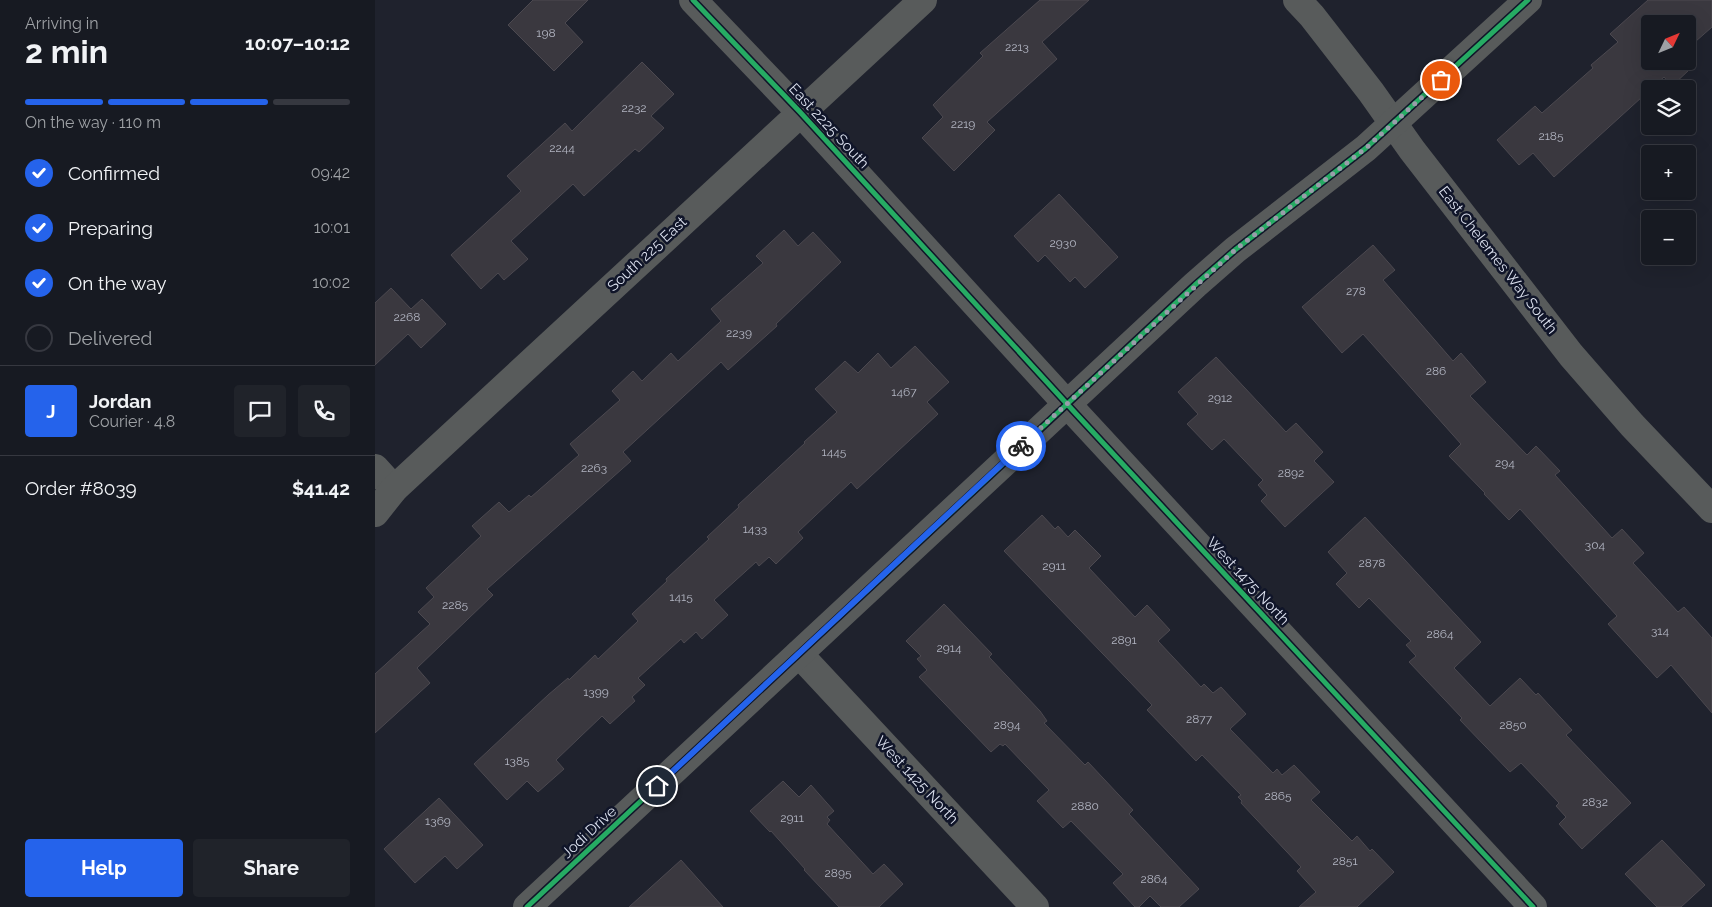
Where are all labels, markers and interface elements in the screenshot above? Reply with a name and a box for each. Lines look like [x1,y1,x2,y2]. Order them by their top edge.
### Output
text: Arriving in [25,14,99,33]
north arrow [1641,15,1696,70]
map controls [1641,15,1696,265]
house number: 198 [536,26,556,40]
text: 10:07–10:12 [245,32,350,54]
text: 2 min [25,33,108,70]
house number: 2213 [1005,40,1029,54]
pin [1420,59,1462,101]
icon: bag [1427,66,1455,94]
street label: East 2225 South [785,80,873,172]
button: layers [1641,80,1696,135]
house number: 2232 [621,101,647,115]
text: On the way · 110 m [25,113,161,132]
house number: 2219 [951,117,975,131]
house number: 2185 [1538,129,1564,143]
house number: 2244 [549,141,575,155]
button: + [1641,145,1696,200]
icon: check [25,159,53,187]
text: Confirmed [68,162,160,184]
text: 09:42 [311,163,350,182]
street label: East Chelemes Way South [1435,183,1561,337]
button: − [1641,210,1696,265]
street label: South 225 East [604,213,690,295]
icon: check [25,214,53,242]
text: Preparing [68,217,153,239]
text: 10:01 [314,218,350,237]
house number: 2930 [1049,236,1077,250]
icon: check [25,269,53,297]
text: On the way [68,272,167,294]
text: 10:02 [312,273,350,292]
house number: 278 [1346,284,1366,298]
house number: 2268 [394,310,420,324]
house number: 2239 [726,326,752,340]
text: Delivered [68,327,152,349]
house number: 286 [1426,364,1446,378]
button: chat [234,385,286,437]
button: phone [298,385,350,437]
house number: 1467 [891,385,917,399]
text: Jordan [89,390,152,412]
house number: 2912 [1208,391,1232,405]
text: J [46,400,56,422]
text: Courier · 4.8 [89,412,175,431]
courier [996,421,1046,471]
icon: bike [1007,432,1035,460]
house number: 1445 [822,445,847,459]
house number: 294 [1495,456,1515,470]
house number: 2263 [581,461,607,475]
house number: 2892 [1278,466,1304,480]
text: Order #8039 [25,477,137,499]
text: $41.42 [292,477,350,499]
house number: 1433 [743,522,767,536]
street label: West 1475 North [1203,533,1293,629]
house number: 304 [1585,538,1606,552]
house number: 2878 [1359,556,1385,570]
house number: 2911 [1042,559,1066,573]
house number: 1415 [669,590,693,604]
house number: 2285 [442,598,469,612]
house number: 314 [1651,624,1669,638]
house number: 2864 [1426,627,1454,641]
house number: 2891 [1111,633,1137,647]
house number: 2914 [937,641,962,655]
house number: 1399 [583,685,609,699]
house number: 2877 [1186,712,1213,726]
house number: 2894 [994,718,1021,732]
house number: 2850 [1499,718,1527,732]
street label: West 1425 North [872,732,962,828]
house number: 1385 [504,754,530,768]
pin [636,765,678,807]
icon: home [643,772,671,800]
house number: 2865 [1264,789,1292,803]
house number: 2832 [1582,795,1608,809]
house number: 2880 [1071,799,1099,813]
street label: Jodi Drive [558,802,620,862]
house number: 2911 [780,811,804,825]
house number: 1369 [425,814,451,828]
button: Help [25,839,183,897]
button: Share [193,839,350,897]
house number: 2851 [1332,854,1358,868]
house number: 2895 [825,866,852,880]
house number: 2864 [1140,872,1168,886]

